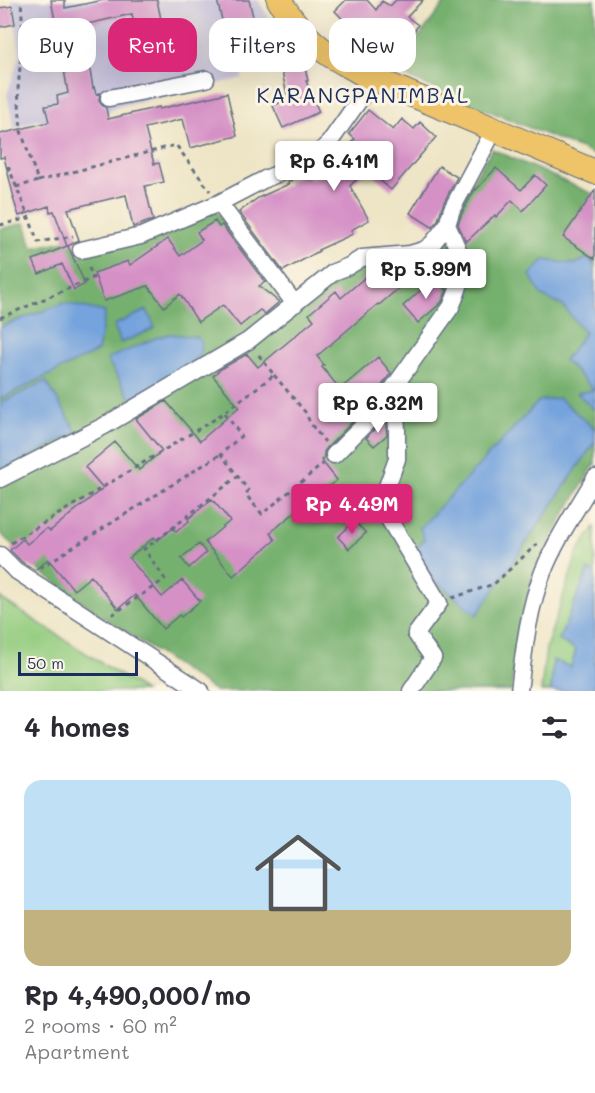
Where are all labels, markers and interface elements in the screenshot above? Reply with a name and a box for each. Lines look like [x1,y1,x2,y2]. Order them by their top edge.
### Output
chip: Buy [18,18,96,72]
chip: Rent [108,18,197,72]
chip: Filters [209,18,317,72]
chip: New [329,18,416,72]
district label: KARANGPANIMBAL [256,81,470,108]
pin: Rp 6.41M [272,141,396,192]
text: Rp 6.41M [289,147,379,173]
pin: Rp 5.99M [364,249,488,300]
text: Rp 5.99M [380,255,472,281]
pin: Rp 6.32M [316,383,440,434]
text: Rp 6.32M [332,389,424,415]
pin: Rp 4.49M [290,484,414,535]
text: Rp 4.49M [305,490,399,516]
scale bar [18,649,138,676]
text: 50 m [27,652,64,673]
text: 4 homes [24,710,130,744]
icon: filters [538,711,571,744]
icon: home [244,819,352,927]
text: Rp 4,490,000/mo [24,978,251,1012]
text: 2 rooms · 60 m² [24,1012,177,1038]
text: Apartment [24,1038,130,1064]

